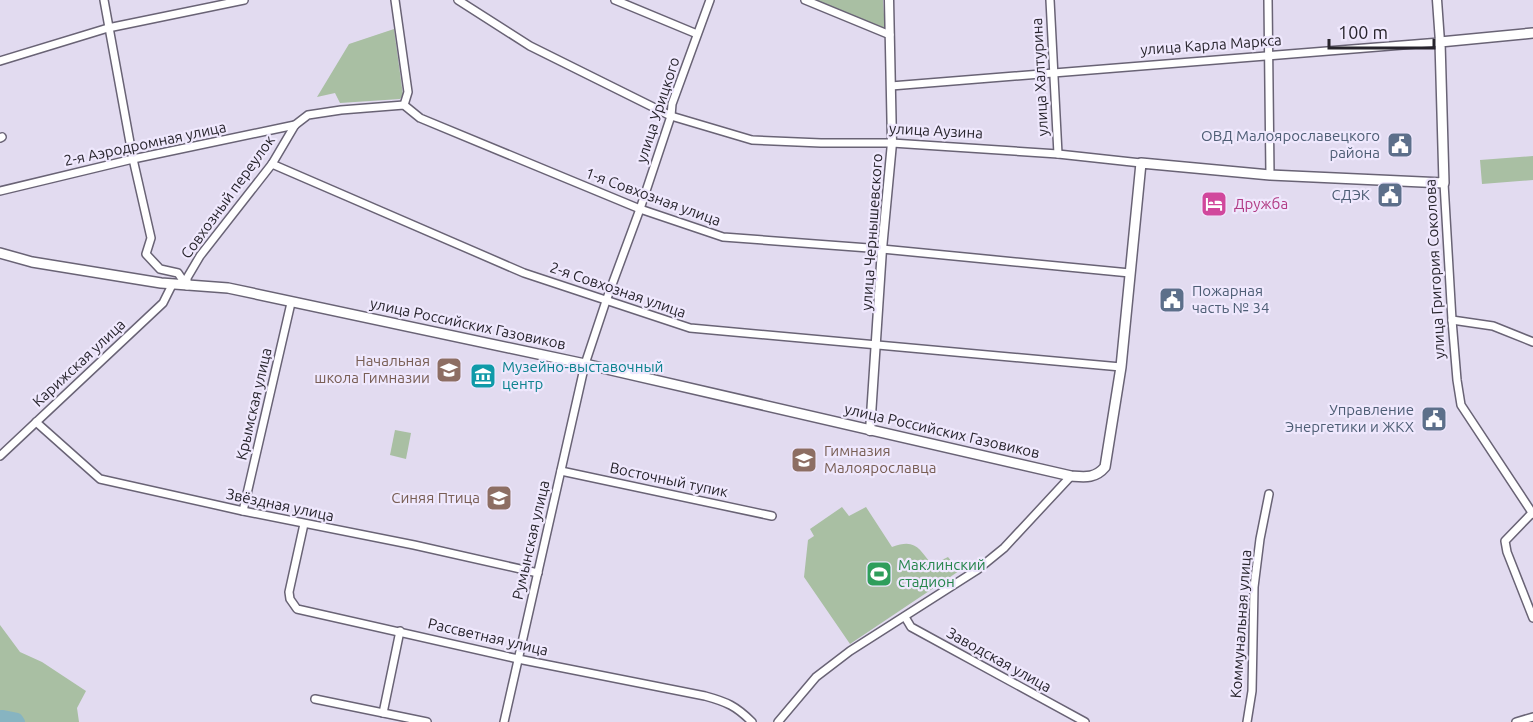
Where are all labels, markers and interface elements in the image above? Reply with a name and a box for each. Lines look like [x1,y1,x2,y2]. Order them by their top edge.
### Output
scale bar [1329,12,1434,50]
street label: улица Халтурина [1028,17,1051,137]
text: 100 m [1338,22,1388,42]
street label: улица Карла Маркса [1140,31,1282,58]
street label: улица Урицкого [632,55,683,165]
street label: 2-я Аэродромная улица [62,118,228,169]
street label: улица Аузина [889,120,983,141]
place label: ОВД Малоярославецкого района [1201,127,1380,161]
public building icon: ОВД Малоярославецкого района [1385,130,1415,160]
street label: Совхозный переулок [177,132,278,262]
street label: улица Чернышевского [858,153,885,311]
street label: 1-я Совхозная улица [583,164,723,229]
street label: улица Григория Соколова [1421,179,1448,359]
public building icon: СДЭК [1375,180,1405,210]
place label: СДЭК [1332,186,1370,203]
hotel icon: Дружба [1199,189,1229,219]
place label: Дружба [1234,195,1288,212]
street label: 2-я Совхозная улица [548,258,688,321]
place label: Пожарная часть № 34 [1192,282,1269,316]
public building icon: Пожарная часть № 34 [1157,285,1187,315]
street label: улица Российских Газовиков [369,294,568,353]
street label: Карижская улица [29,315,128,410]
street label: Крымская улица [232,346,275,462]
place label: Начальная школа Гимназии [314,352,430,386]
school or university icon: Начальная школа Гимназии [434,355,464,385]
place label: Музейно-выставочный центр [502,358,663,392]
museum icon: Музейно-выставочный центр [468,361,498,391]
street label: улица Российских Газовиков [843,400,1041,461]
place label: Управление Энергетики и ЖКХ [1285,401,1414,435]
public building icon: Управление Энергетики и ЖКХ [1419,404,1449,434]
place label: Гимназия Малоярославца [824,442,936,476]
school or university icon: Гимназия Малоярославца [789,445,819,475]
street label: Восточный тупик [608,459,730,500]
street label: Румынская улица [508,478,553,601]
school or university icon: Синяя Птица [484,483,514,513]
street label: Звёздная улица [225,485,336,524]
place label: Синяя Птица [391,489,480,506]
street label: Коммунальная улица [1227,549,1254,699]
place label: Маклинский стадион [898,556,986,590]
sports icon: Маклинский стадион [864,559,894,589]
street label: Рассветная улица [426,614,550,659]
street label: Заводская улица [944,624,1055,695]

